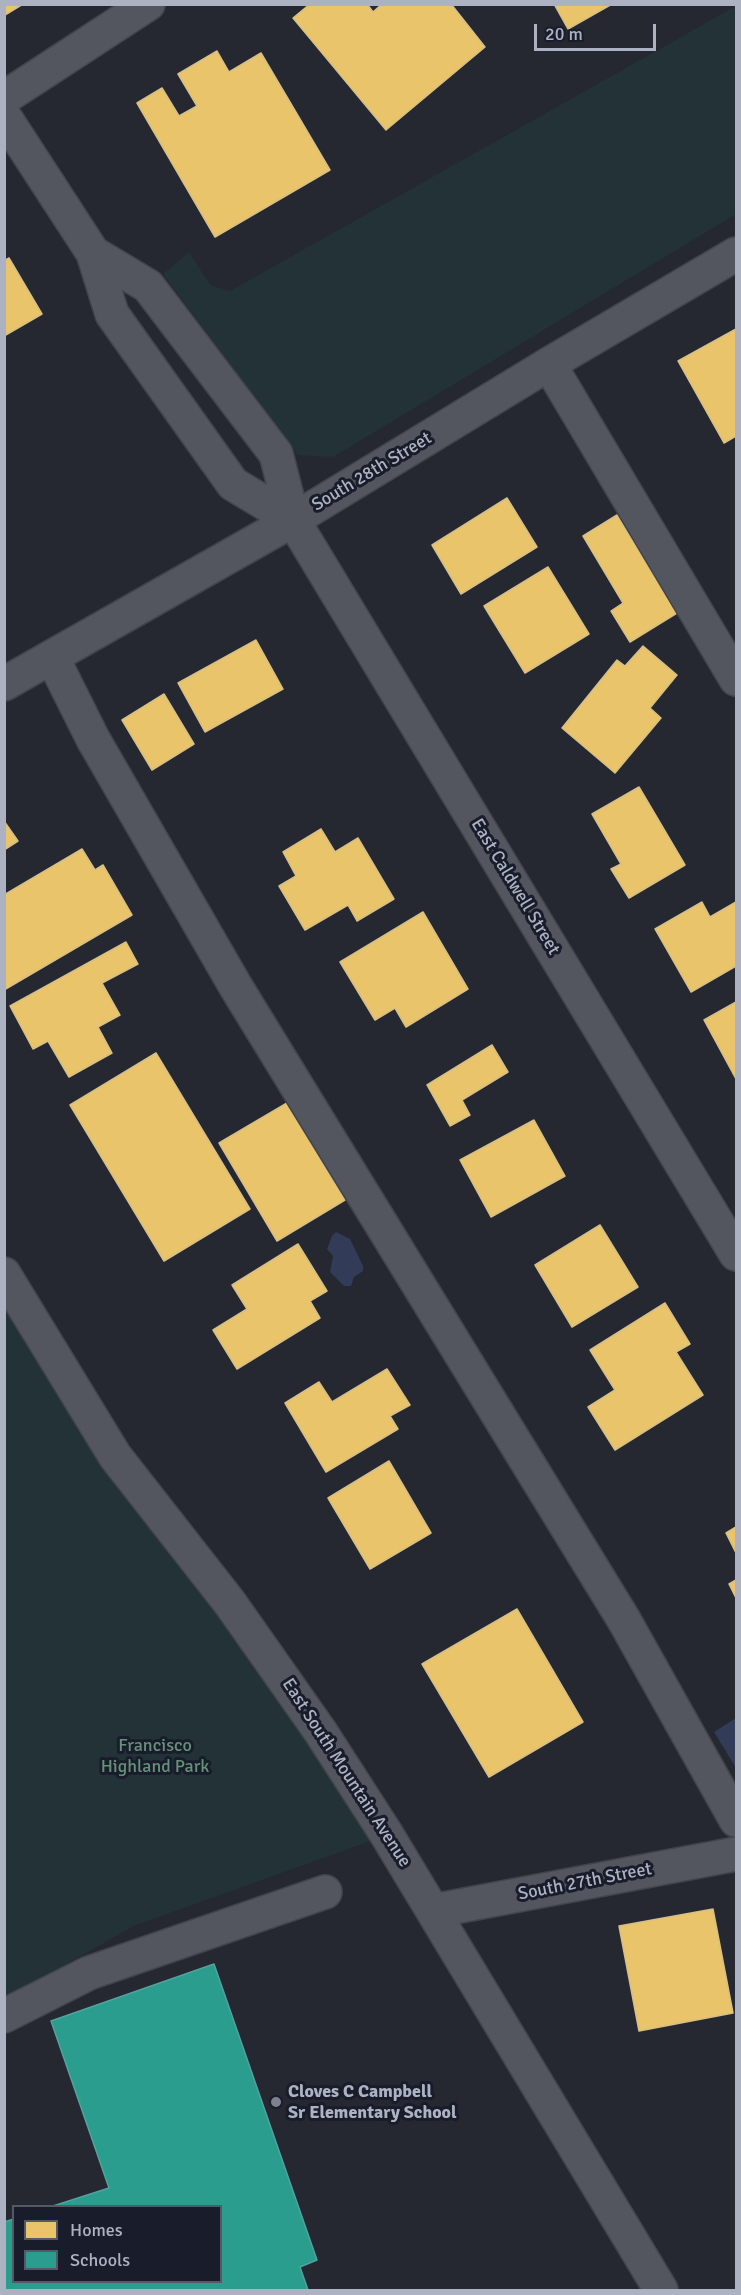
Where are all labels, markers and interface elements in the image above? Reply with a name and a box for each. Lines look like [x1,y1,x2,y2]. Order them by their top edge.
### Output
scale bar [537,12,658,50]
text: 20 m [545,23,583,45]
street label: South 28th Street [308,428,436,516]
street label: East Caldwell Street [466,815,564,959]
street label: East South Mountain Avenue [277,1675,415,1871]
park label: Francisco Highland Park [101,1735,209,1778]
street label: South 27th Street [516,1858,654,1906]
place label: Cloves C Campbell Sr Elementary School [288,2081,457,2124]
marker: Cloves C Campbell Sr Elementary School [269,2095,283,2109]
legend [12,2205,222,2283]
text: Homes [70,2219,123,2241]
text: Schools [70,2249,130,2271]

